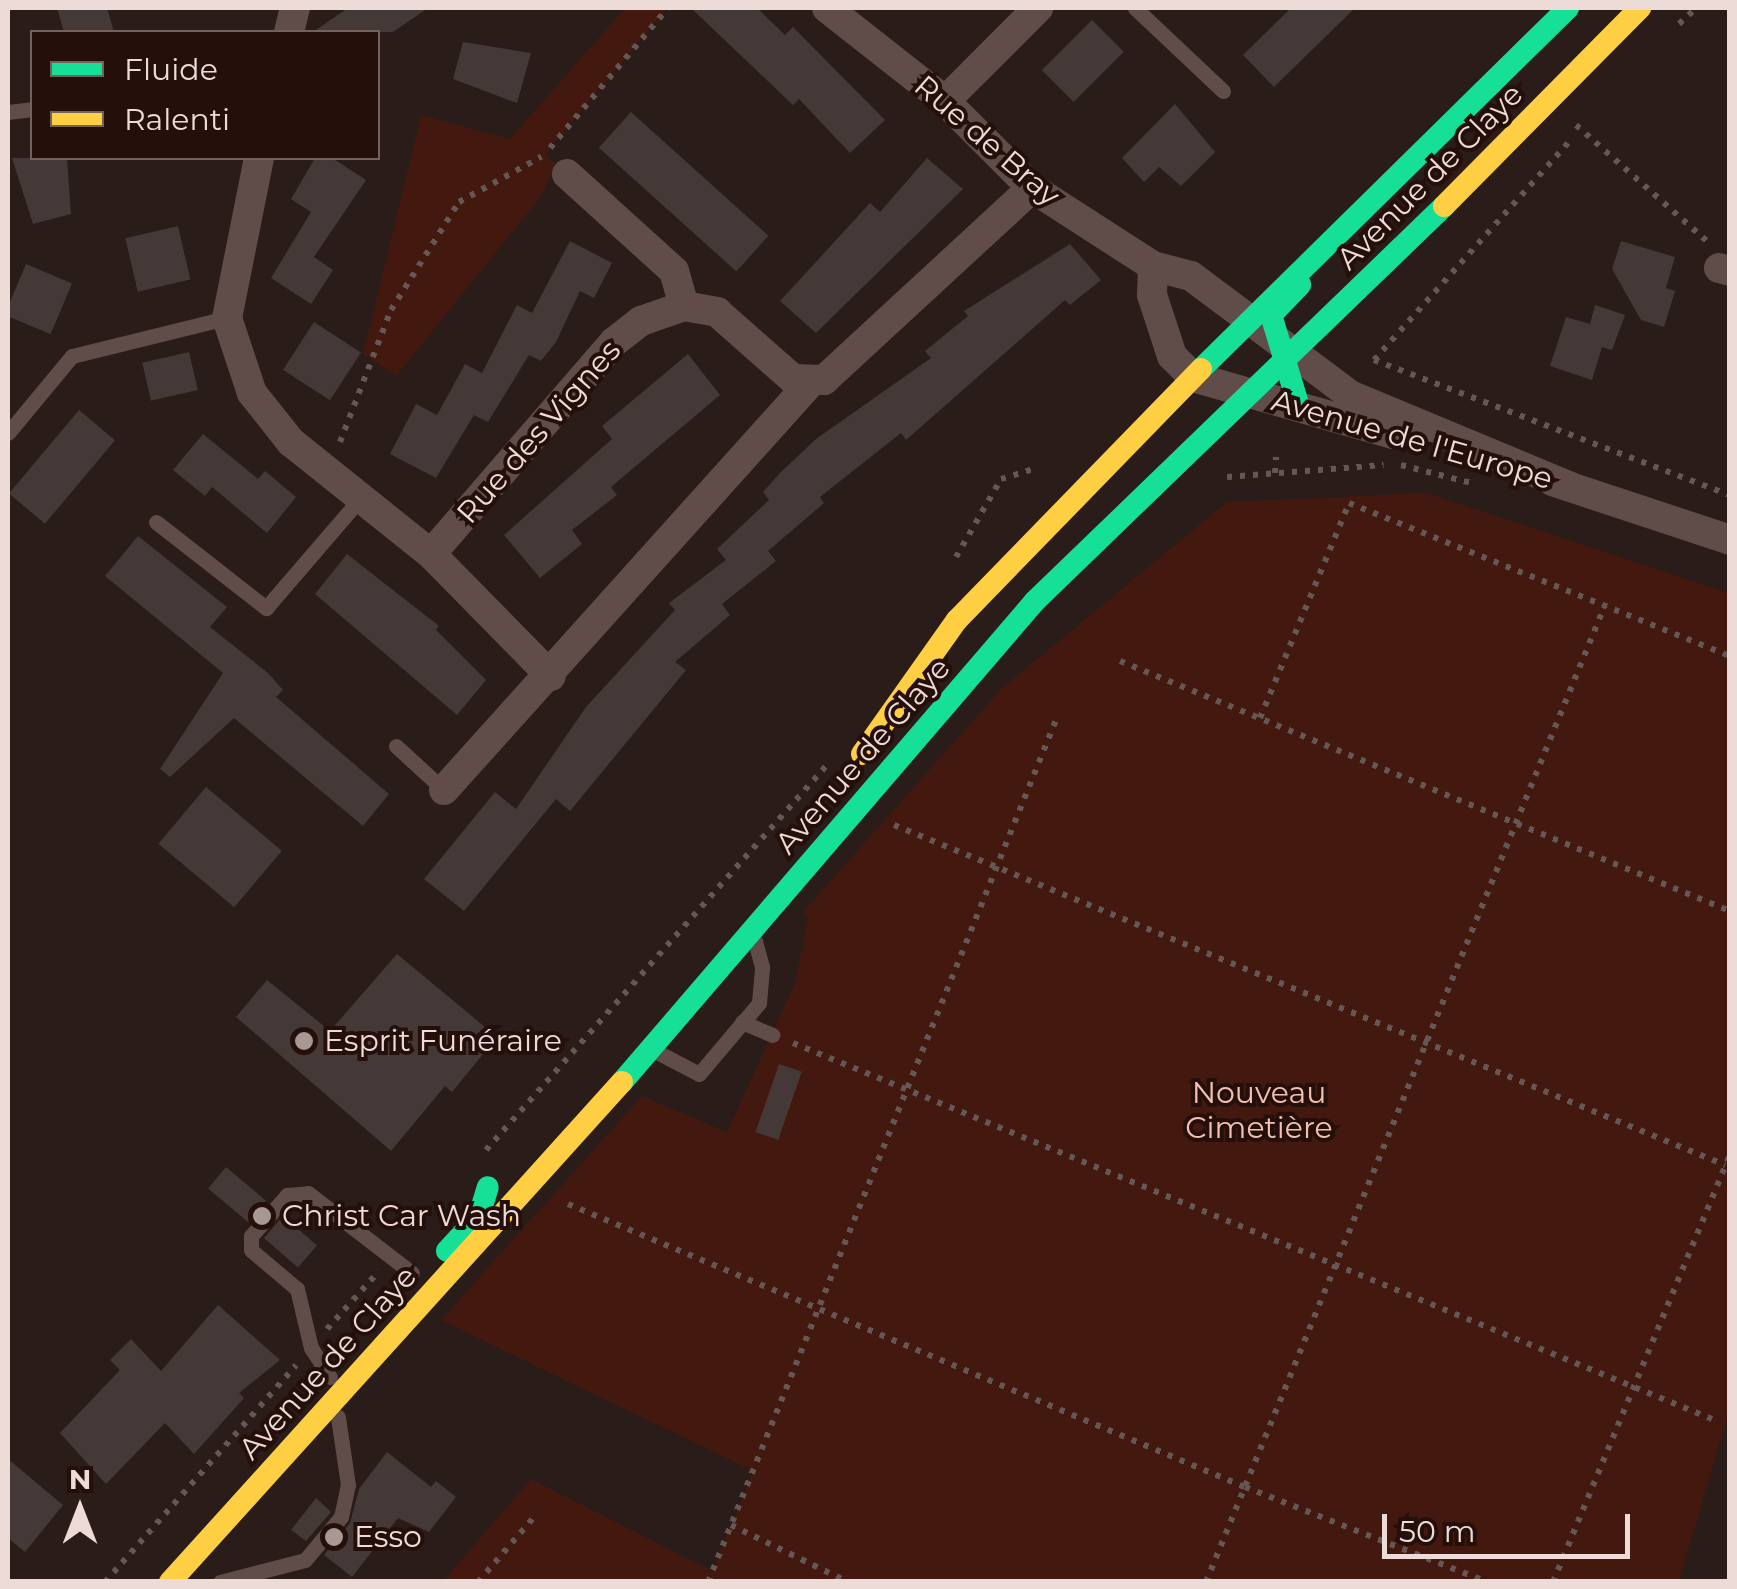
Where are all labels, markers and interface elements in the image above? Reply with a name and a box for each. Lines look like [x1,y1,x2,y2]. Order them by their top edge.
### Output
legend [30,30,380,160]
text: Fluide [124,51,218,88]
street label: Rue de Bray [907,68,1067,214]
street label: Avenue de Claye [1330,77,1530,277]
text: Ralenti [124,101,230,138]
street label: Rue des Vignes [450,333,628,531]
street label: Avenue de l'Europe [1267,383,1557,497]
street label: Avenue de Claye [768,651,958,861]
place label: Esprit Funéraire [324,1023,562,1059]
marker: Esprit Funéraire [293,1030,315,1052]
park label: Nouveau Cimetière [1185,1075,1333,1146]
place label: Christ Car Wash [282,1198,521,1234]
marker: Christ Car Wash [251,1205,273,1227]
street label: Avenue de Claye [232,1259,424,1467]
north arrow [30,1459,130,1559]
text: N [69,1462,91,1496]
scale bar [1387,1494,1634,1556]
text: 50 m [1399,1513,1476,1550]
place label: Esso [354,1519,422,1555]
marker: Esso [323,1526,345,1548]

